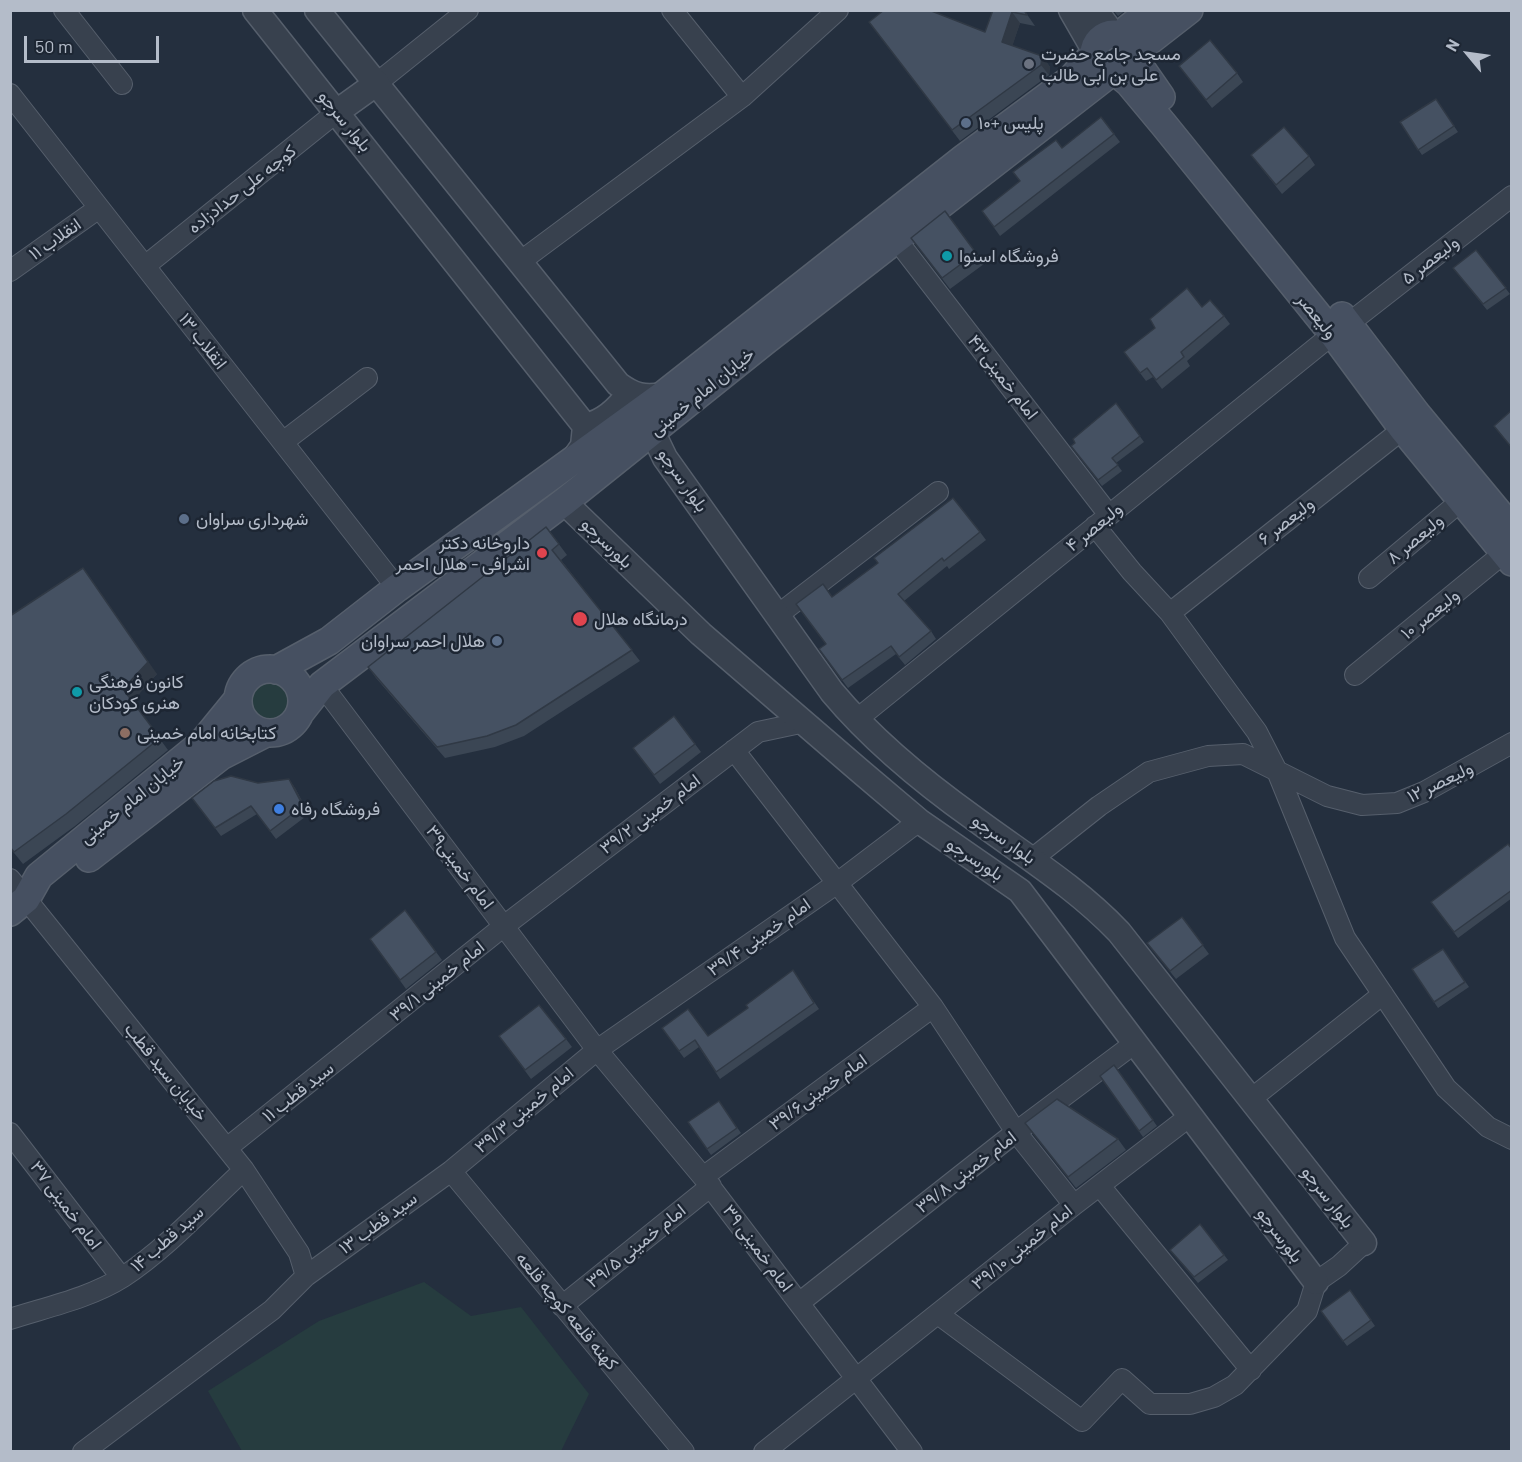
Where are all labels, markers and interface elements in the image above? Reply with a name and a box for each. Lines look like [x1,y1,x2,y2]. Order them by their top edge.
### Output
scale bar [27,24,162,62]
north arrow [1438,24,1498,84]
text: 50 m [35,35,73,57]
text: N [1441,36,1463,54]
place label: مسجد جامع حضرت علی بن ابی طالب [1041,43,1181,86]
marker: مسجد جامع حضرت علی بن ابی طالب [1022,57,1036,71]
street label: بلوار سرجو [314,86,376,156]
place label: پلیس +۱۰ [978,112,1044,134]
marker: پلیس +۱۰ [959,116,973,130]
street label: کوچه علی حدادزاده [183,140,301,238]
street label: انقلاب ۱۱ [25,213,85,265]
street label: ولیعصر ۵ [1397,231,1463,289]
place label: فروشگاه اسنوا [959,245,1059,267]
marker: فروشگاه اسنوا [940,249,954,263]
street label: ولیعصر [1292,289,1342,343]
street label: انقلاب ۱۳ [174,309,232,373]
street label: امام خمینی۴۳ [963,330,1043,424]
street label: خیابان امام خمینی [645,343,759,441]
street label: بلوار سرجو [653,444,713,516]
street label: ولیعصر ۶ [1254,493,1318,549]
street label: ولیعصر ۴ [1061,498,1127,556]
place label: شهرداری سراوان [196,508,308,530]
street label: ولیعصر ۸ [1383,509,1447,569]
marker: شهرداری سراوان [177,512,191,526]
street label: بلورسرجو [577,513,637,573]
place label: داروخانه دکتر اشرافی - هلال احمر [396,532,530,574]
marker: داروخانه دکتر اشرافی - هلال احمر [535,546,549,560]
street label: ولیعصر ۱۰ [1396,584,1464,644]
place label: درمانگاه هلال [594,608,688,630]
marker: درمانگاه هلال [571,610,589,628]
place label: هلال احمر سراوان [361,630,485,652]
marker: هلال احمر سراوان [490,634,504,648]
place label: کانون فرهنگی هنری کودکان [89,671,184,714]
marker: کانون فرهنگی هنری کودکان [70,685,84,699]
place label: کتابخانه امام خمینی [137,722,276,744]
marker: کتابخانه امام خمینی [118,726,132,740]
street label: خیابان امام خمینی [75,751,189,849]
street label: ولیعصر ۱۲ [1404,757,1476,807]
street label: امام خمینی ۳۹/۲ [596,769,704,859]
place label: فروشگاه رفاه [291,798,380,820]
marker: فروشگاه رفاه [272,802,286,816]
street label: بلوار سرجو [968,809,1040,869]
street label: امام خمینی۳۹ [421,821,499,913]
street label: بلورسرجو [942,833,1008,885]
street label: امام خمینی ۳۹/۴ [703,893,815,981]
street label: امام خمینی ۳۹/۱ [385,936,489,1026]
street label: خیابان سید قطب [120,1019,212,1125]
street label: امام خمینی۳۹/۶ [765,1049,871,1135]
street label: سید قطب ۱۱ [258,1057,338,1127]
street label: امام خمینی ۳۹/۳ [470,1062,578,1158]
street label: امام خمینی ۳۹/۸ [912,1126,1020,1218]
street label: امام خمینی ۳۷ [26,1156,106,1254]
street label: بلوار سرجو [1297,1162,1359,1232]
street label: سید قطب ۱۳ [335,1187,421,1259]
street label: امام خمینی ۳۹/۵ [582,1199,690,1293]
street label: امام خمینی ۳۹ [718,1200,798,1296]
street label: امام خمینی ۳۹/۱۰ [967,1200,1077,1294]
street label: سید قطب ۱۴ [126,1201,208,1277]
street label: بلورسرجو [1252,1203,1308,1267]
street label: کهنه قلعه کوچه قلعه [511,1247,623,1375]

